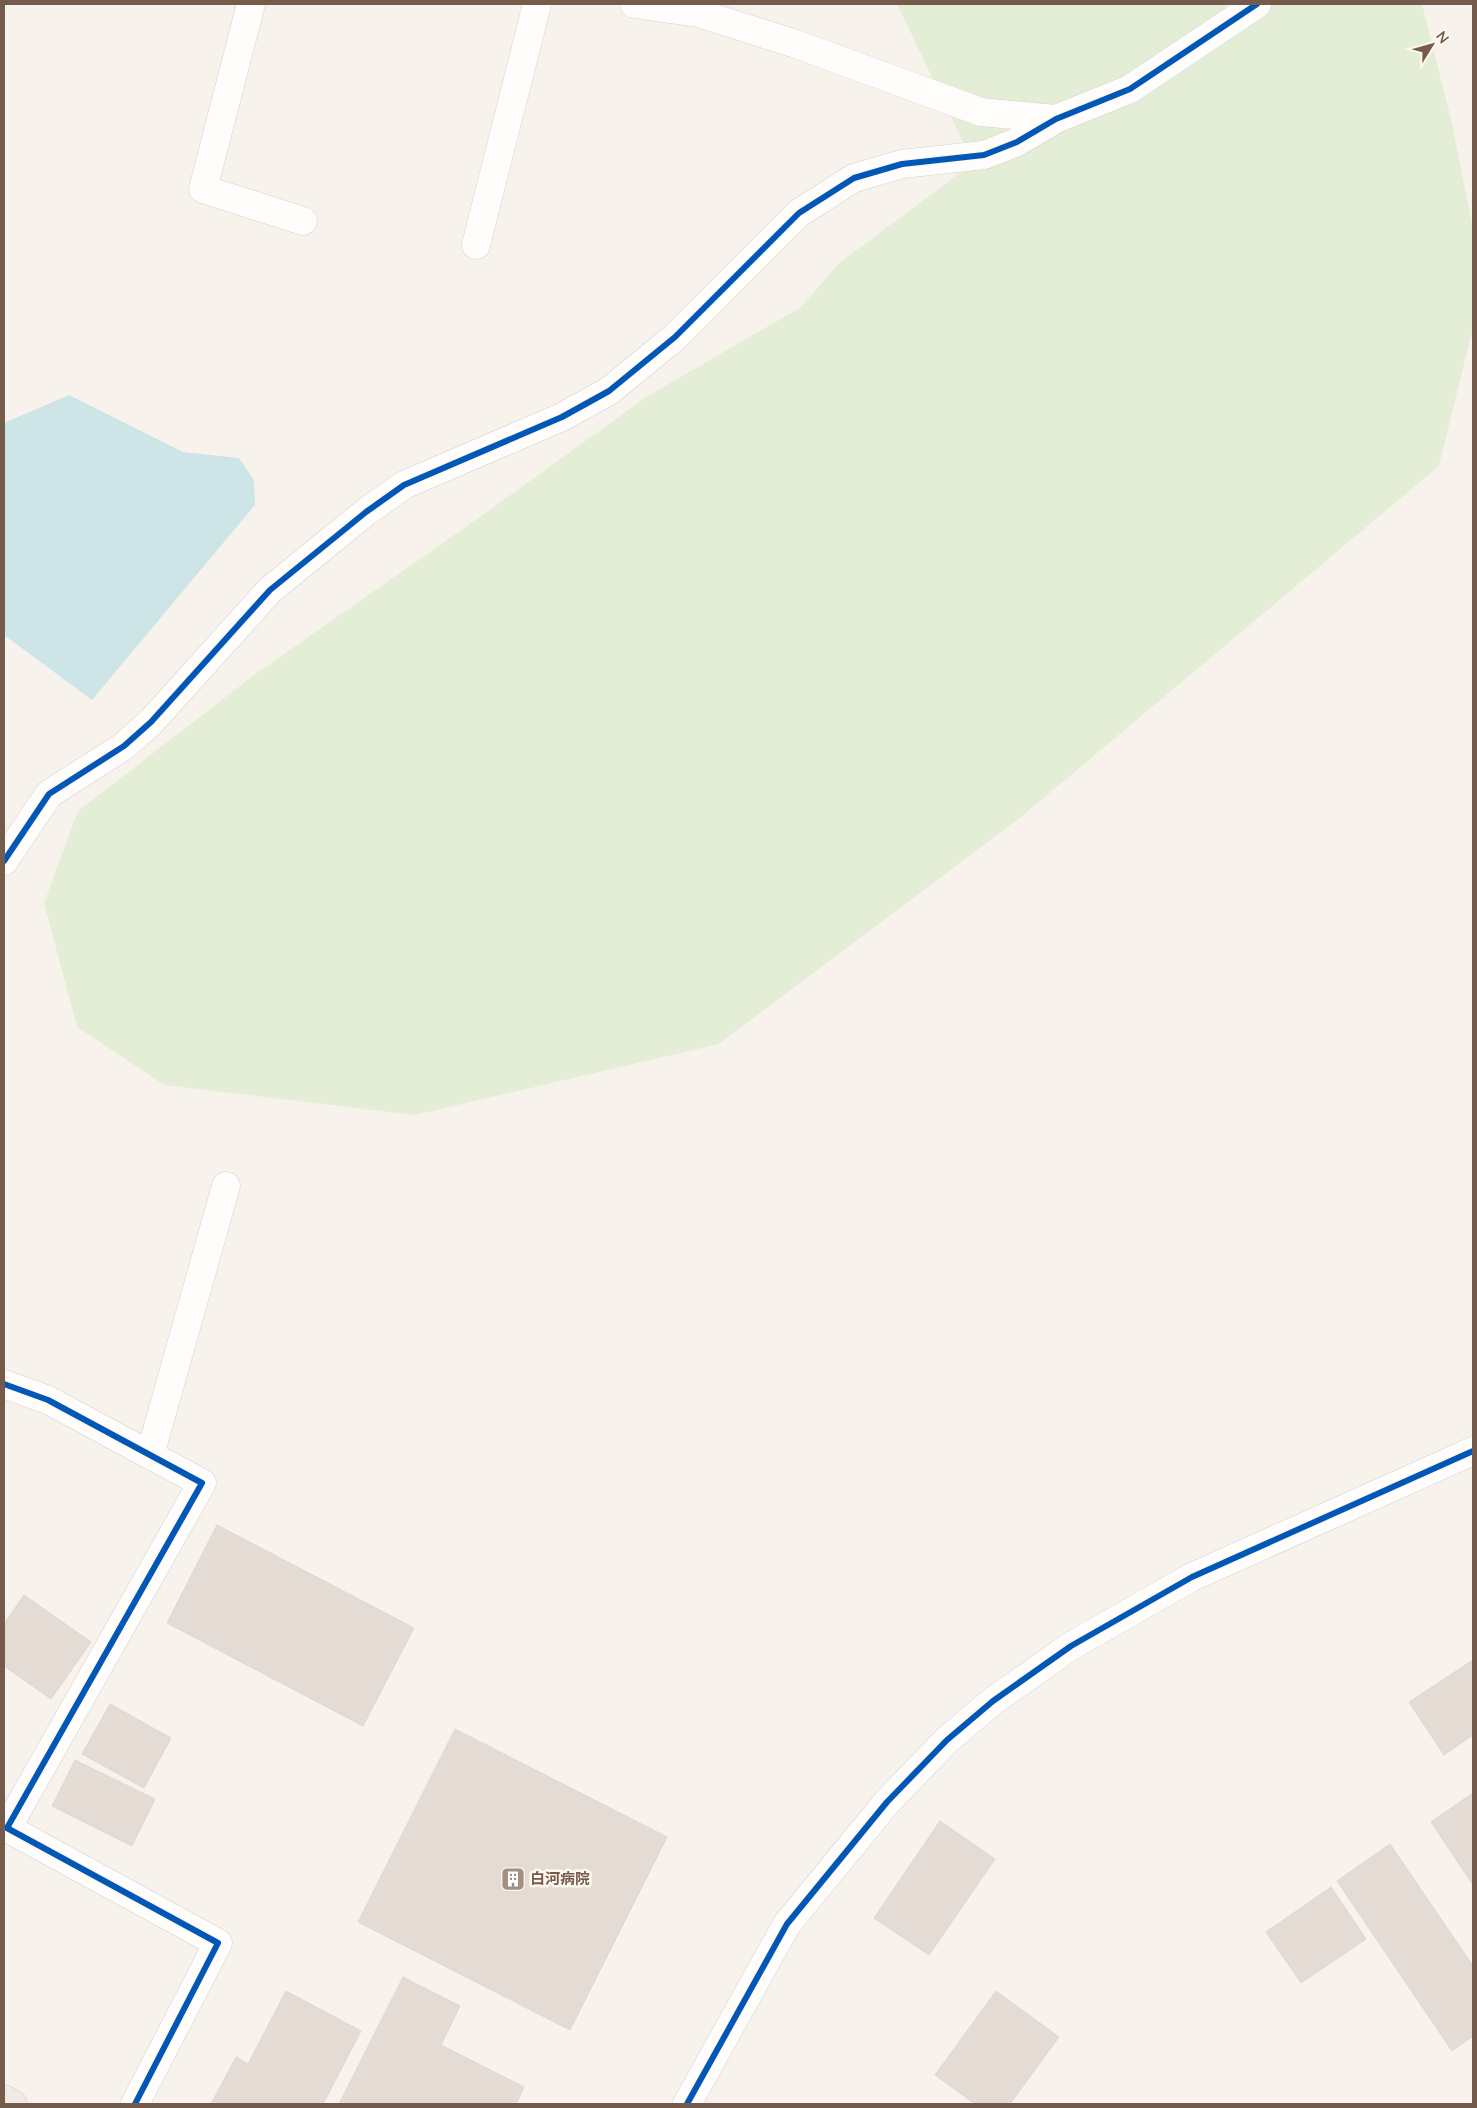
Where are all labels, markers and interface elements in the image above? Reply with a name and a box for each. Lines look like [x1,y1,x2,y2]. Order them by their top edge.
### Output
north arrow [1407,20,1457,70]
text: N [1433,27,1453,46]
building icon: 白河病院 [500,1866,526,1892]
place label: 白河病院 [530,1869,590,1887]

